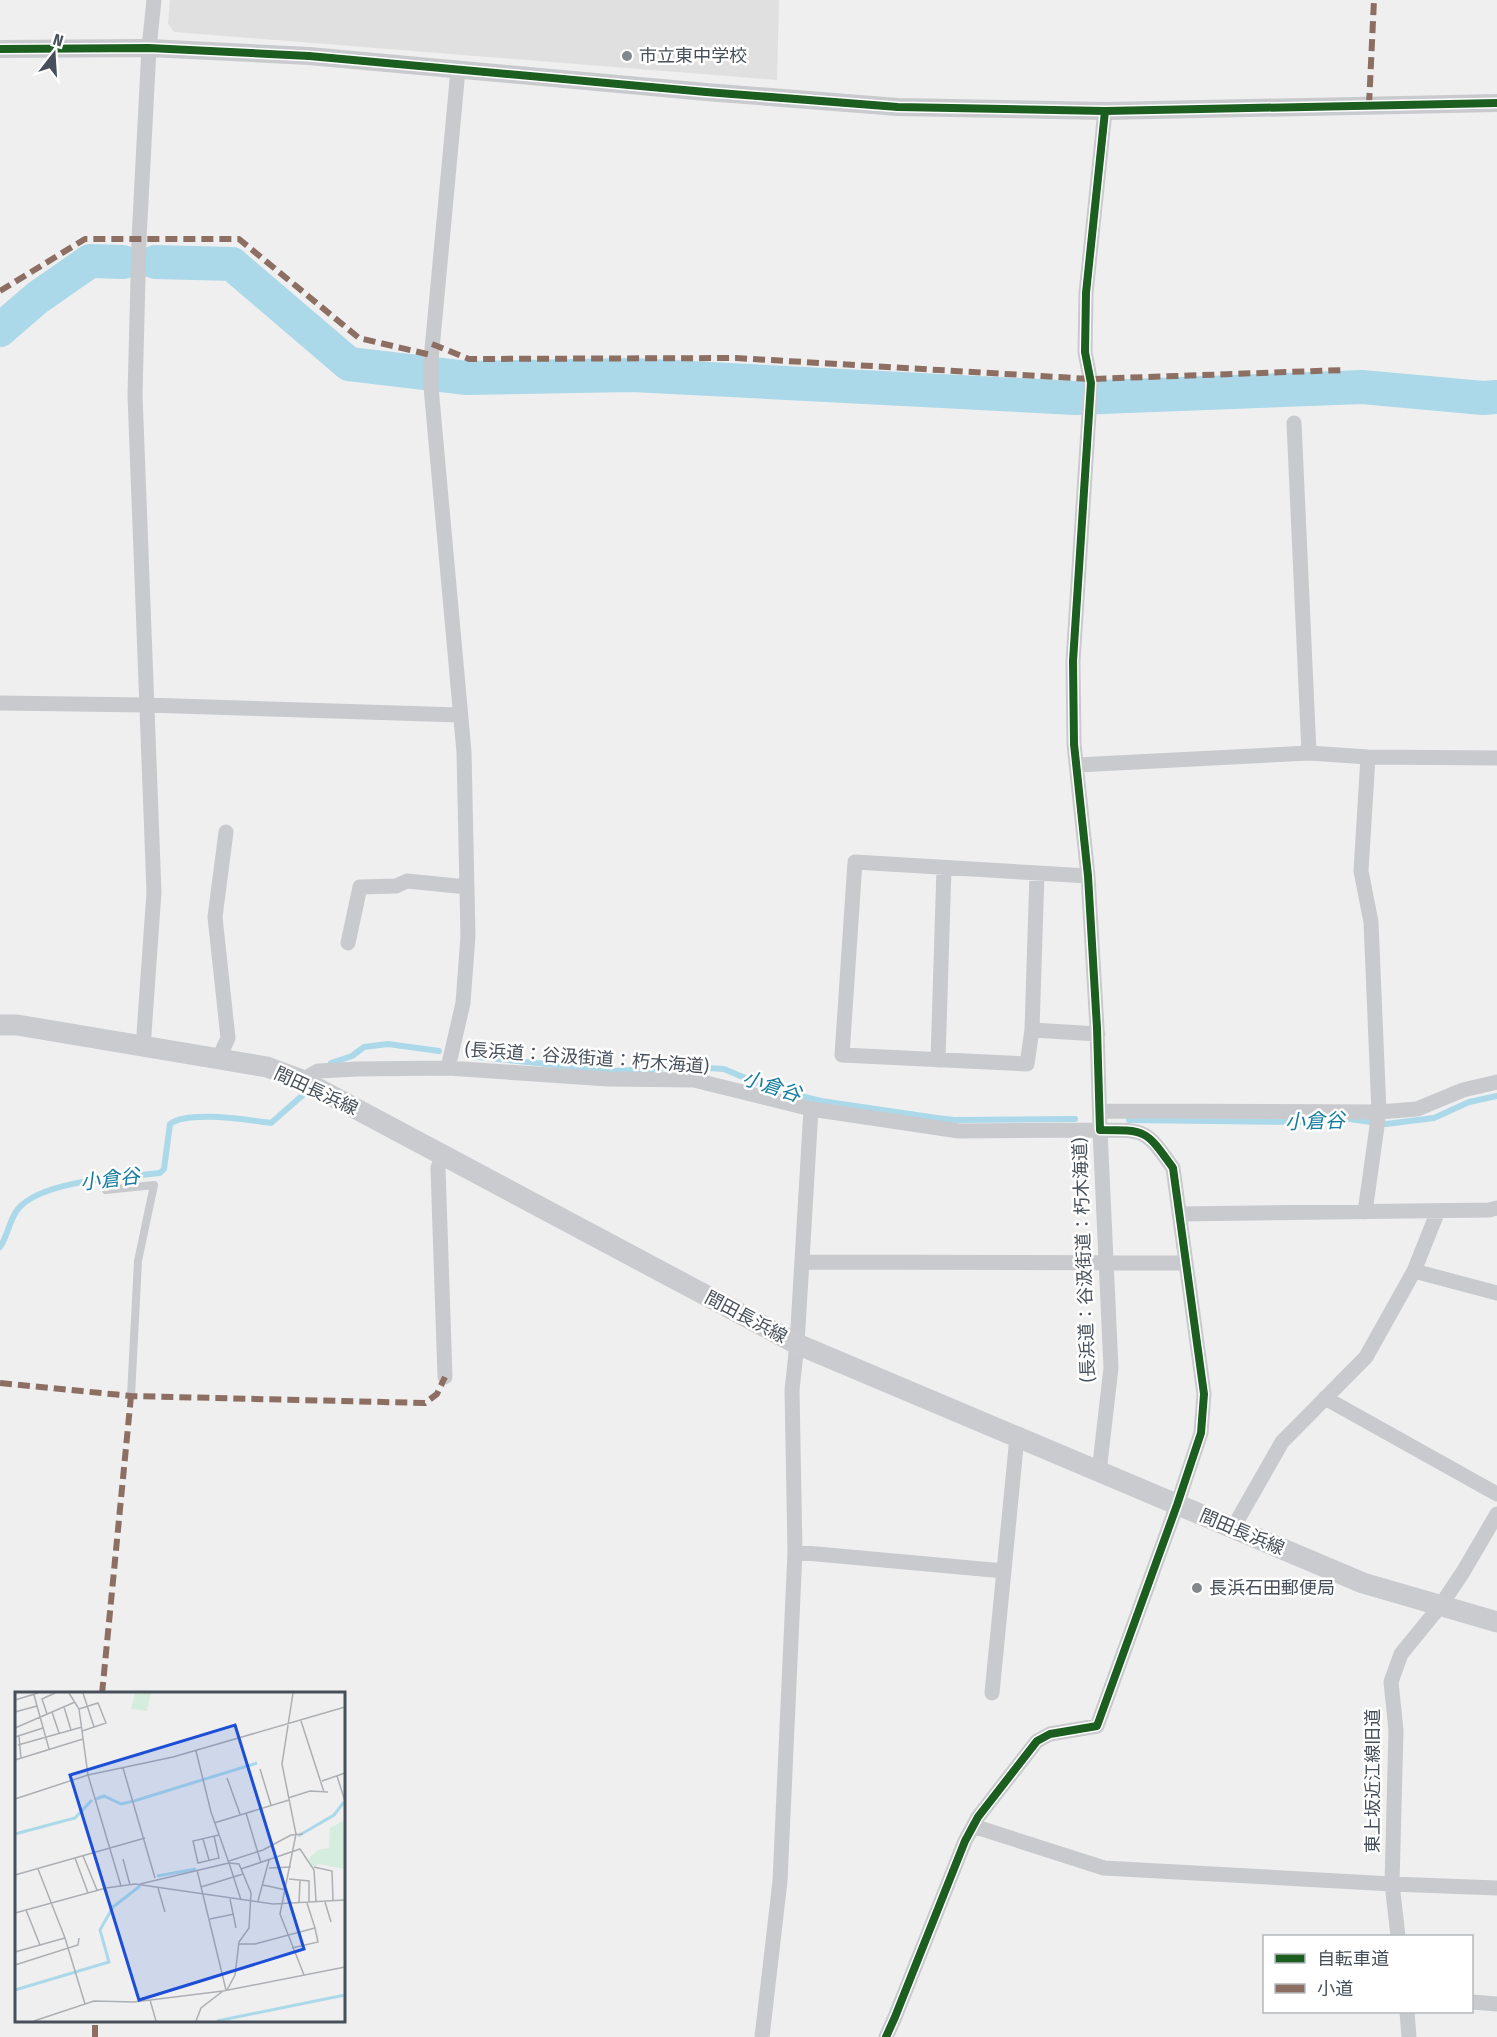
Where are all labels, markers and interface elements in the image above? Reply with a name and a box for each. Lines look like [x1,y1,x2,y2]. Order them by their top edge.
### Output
north arrow [24,24,84,84]
text: N [51,30,66,51]
place label: 市立東中学校 [639,45,747,67]
marker: 市立東中学校 [620,49,634,63]
street label: (長浜道：谷汲街道：朽木海道) [464,1038,710,1078]
street label: 間田長浜線 [271,1062,361,1120]
water label: 小倉谷 [740,1065,806,1107]
water label: 小倉谷 [1285,1108,1347,1134]
street label: (長浜道：谷汲街道：朽木海道) [1069,1137,1099,1383]
water label: 小倉谷 [79,1163,143,1195]
street label: 間田長浜線 [701,1286,791,1348]
street label: 間田長浜線 [1196,1504,1288,1560]
place label: 長浜石田郵便局 [1209,1577,1335,1599]
marker: 長浜石田郵便局 [1190,1581,1204,1595]
inset map [15,1692,345,2022]
street label: 東上坂近江線旧道 [1362,1709,1384,1853]
legend [1263,1935,1473,2013]
text: 自転車道 [1317,1948,1389,1970]
text: 小道 [1317,1978,1353,2000]

